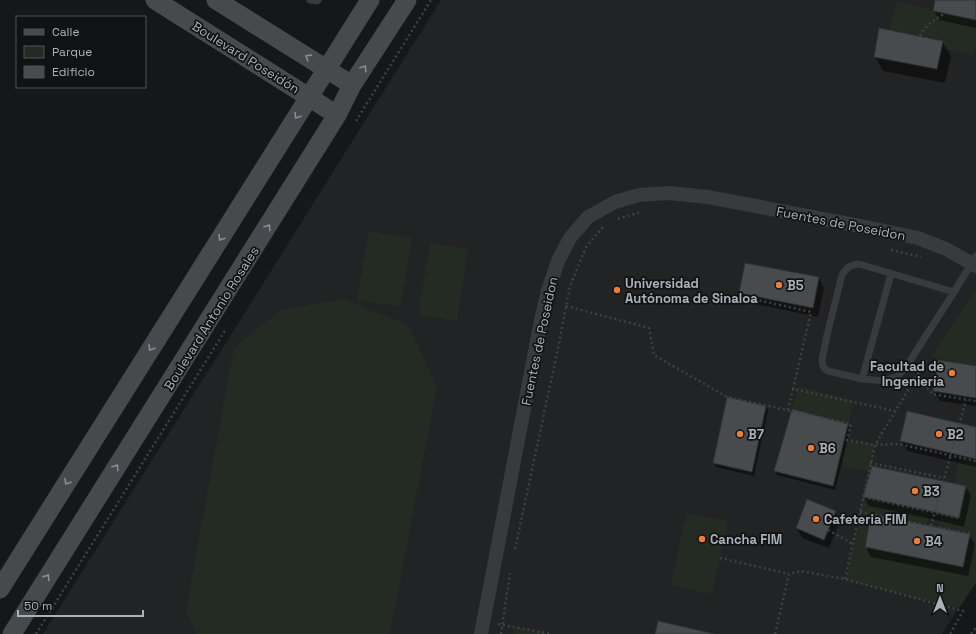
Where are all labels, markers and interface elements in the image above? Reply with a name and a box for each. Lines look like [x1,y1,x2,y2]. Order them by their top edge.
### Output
legend [16,16,146,88]
street label: Boulevard Poseidón [189,17,303,97]
text: Calle [52,24,80,40]
text: Parque [52,44,92,60]
one-way arrow [305,54,312,62]
text: Edificio [52,64,95,80]
one-way arrow [359,65,366,72]
one-way arrow [294,112,302,119]
street label: Fuentes de Poseidon [775,203,907,244]
one-way arrow [263,224,270,231]
one-way arrow [218,234,225,241]
street label: Boulevard Antonio Rosales [160,243,263,393]
street label: Fuentes de Poseidon [518,275,561,407]
place label: Universidad Autónoma de Sinaloa [625,275,758,307]
place label: B5 [787,277,804,294]
marker: B5 [774,280,784,290]
marker: Universidad Autónoma de Sinaloa [612,285,622,295]
one-way arrow [149,344,156,351]
place label: Facultad de Ingeniería [870,358,944,390]
marker: Facultad de Ingeniería [947,368,957,378]
place label: B7 [748,426,764,443]
place label: B2 [947,426,964,443]
marker: B7 [735,429,745,439]
marker: B2 [934,429,944,439]
place label: B6 [819,440,836,457]
marker: B6 [806,443,816,453]
one-way arrow [112,464,119,471]
one-way arrow [65,478,72,485]
place label: B3 [923,483,940,500]
marker: B3 [910,486,920,496]
place label: Cafeteria FIM [824,511,907,528]
marker: Cafeteria FIM [811,514,821,524]
place label: Cancha FIM [710,531,782,548]
place label: B4 [925,533,942,550]
marker: Cancha FIM [697,534,707,544]
marker: B4 [912,536,922,546]
one-way arrow [43,574,50,581]
north arrow [920,578,960,618]
text: N [936,581,944,595]
scale bar [18,592,143,618]
text: 50 m [24,598,52,614]

